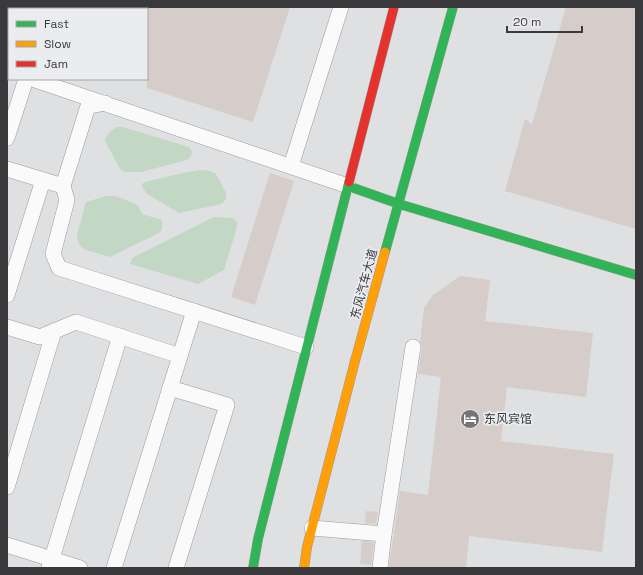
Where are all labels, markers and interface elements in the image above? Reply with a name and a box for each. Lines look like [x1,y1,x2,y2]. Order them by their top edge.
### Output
legend [8,8,148,80]
scale bar [507,8,582,34]
text: 20 m [513,14,541,30]
text: Fast [44,16,69,32]
text: Slow [44,36,71,52]
text: Jam [44,56,68,72]
street label: 东风汽车大道 [347,247,381,321]
hotel icon: 东风宾馆 [459,408,481,430]
place label: 东风宾馆 [484,411,532,427]

